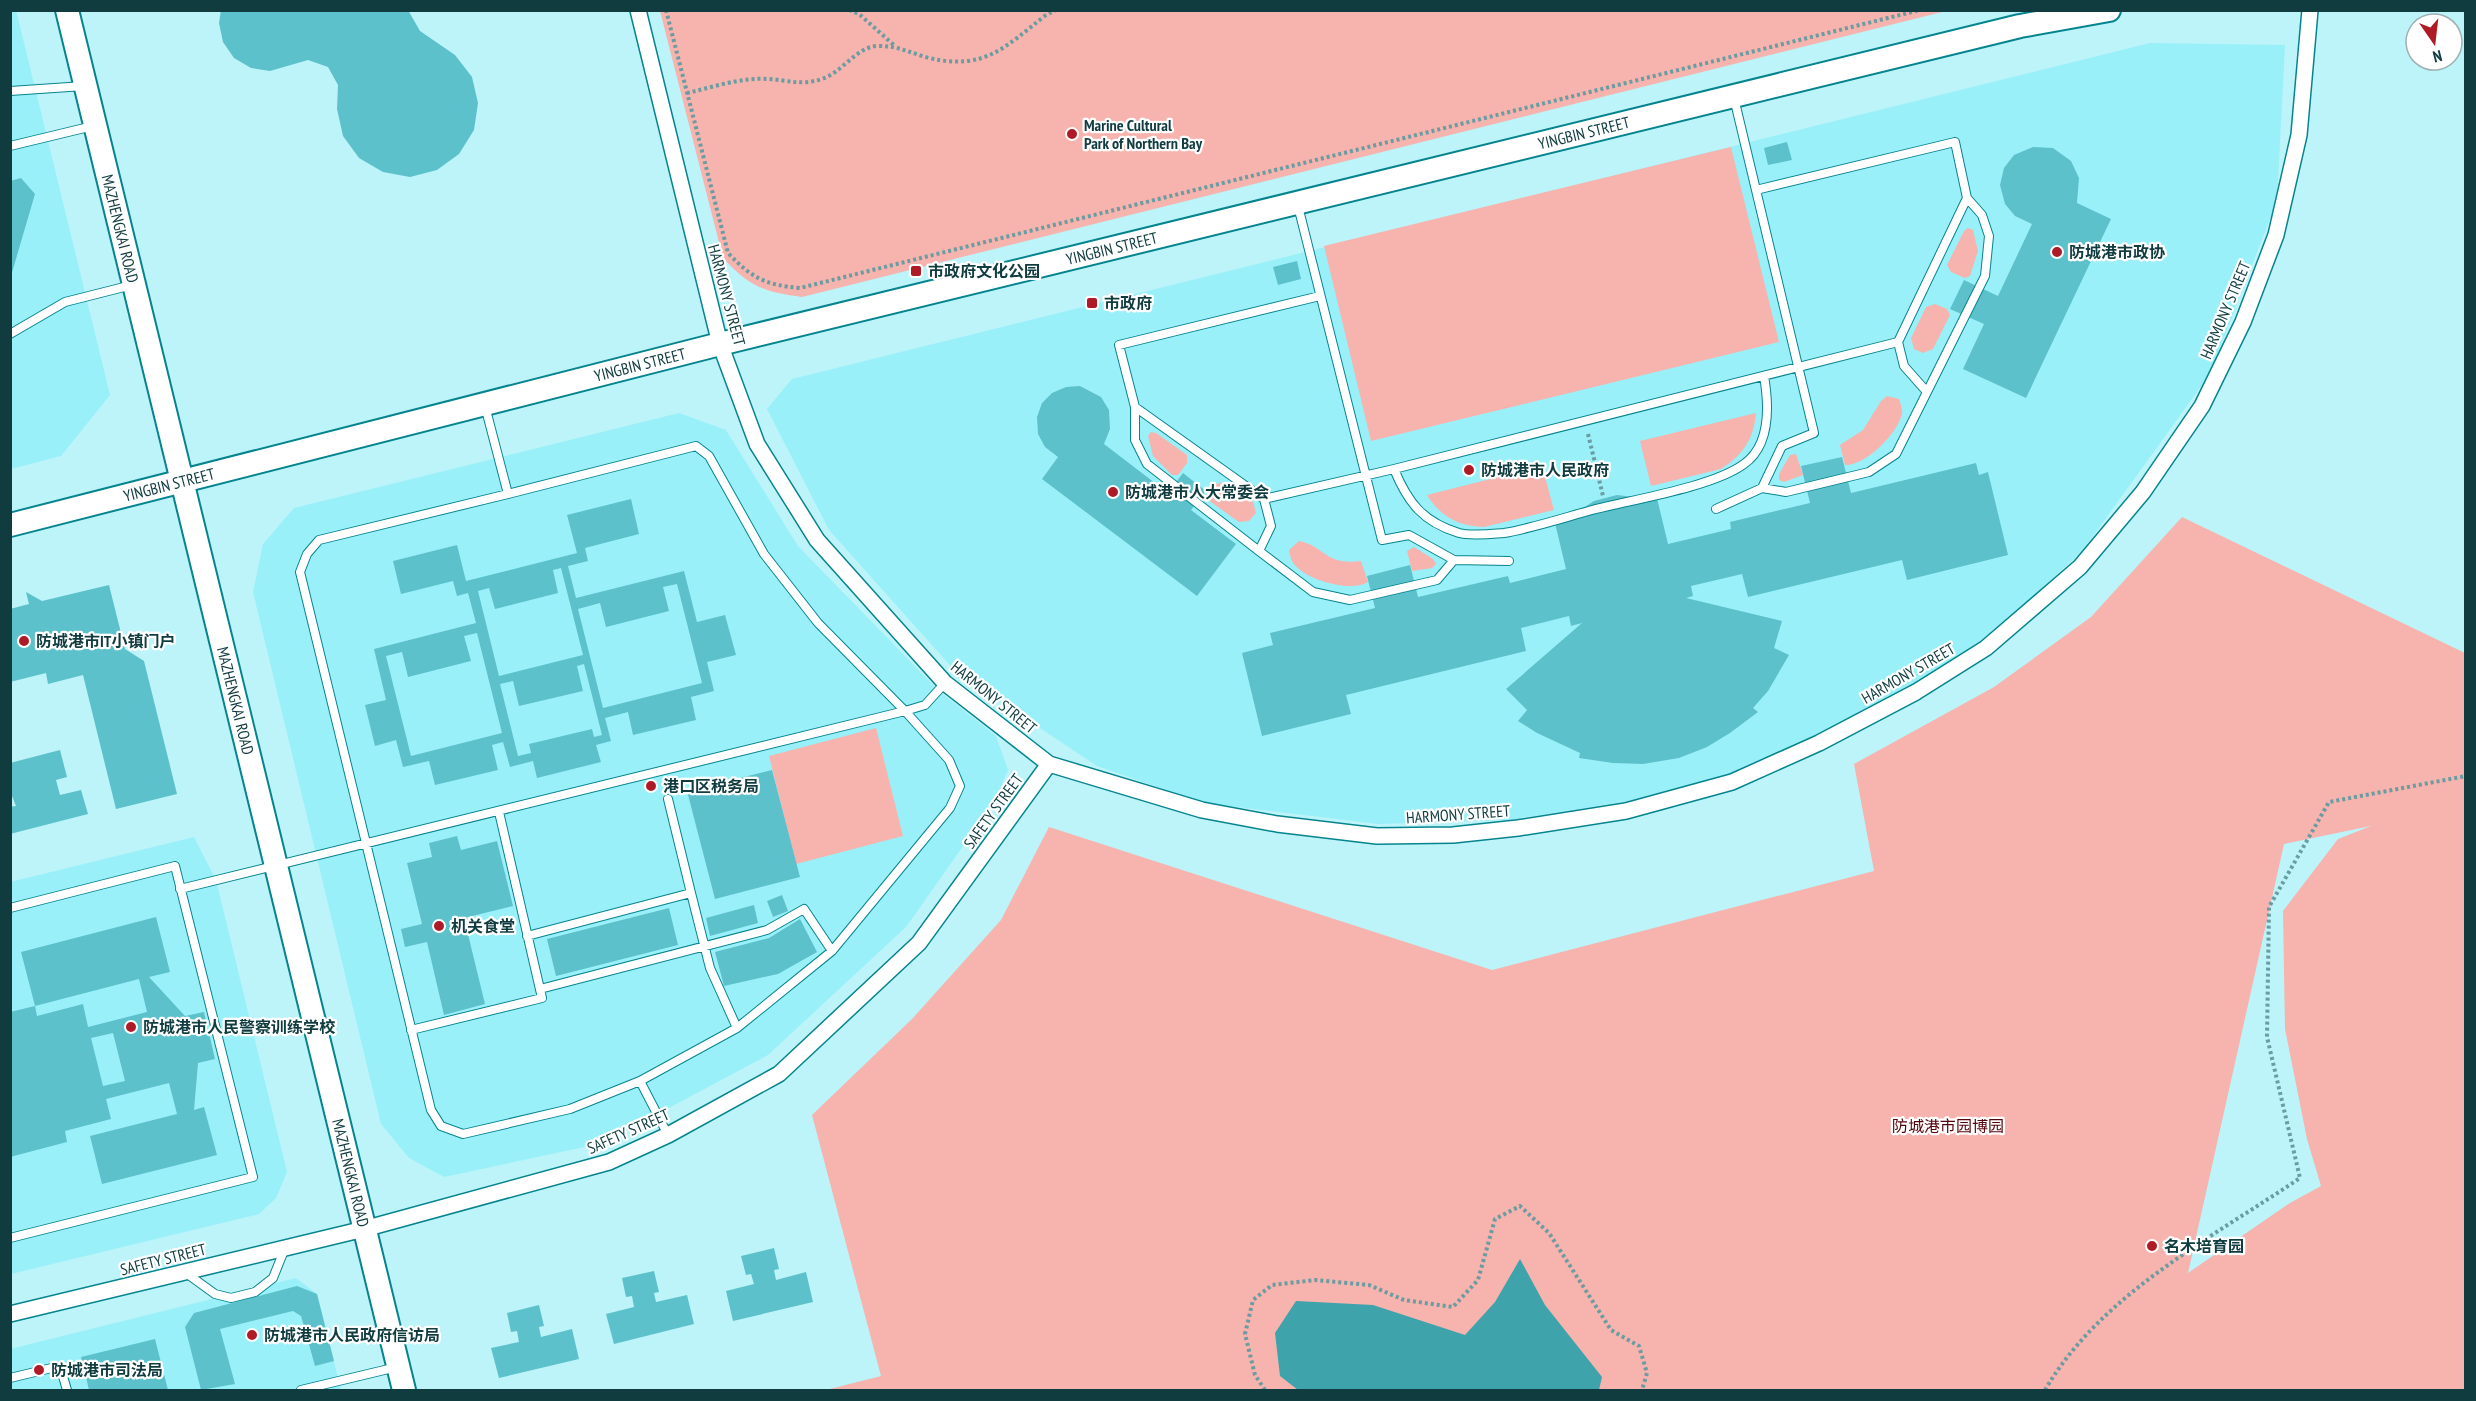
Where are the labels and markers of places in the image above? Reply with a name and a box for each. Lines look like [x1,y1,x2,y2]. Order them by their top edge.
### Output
place label: Marine Cultural Park of Northern Bay [1084,115,1203,153]
marker: Marine Cultural Park of Northern Bay [1065,127,1079,141]
place label: 防城港市政协 [2069,242,2166,262]
marker: 防城港市政协 [2050,245,2064,259]
place label: 市政府文化公园 [928,261,1040,281]
marker: 市政府文化公园 [909,264,923,278]
place label: 市政府 [1104,293,1152,313]
marker: 市政府 [1085,296,1099,310]
place label: 防城港市人民政府 [1481,460,1609,480]
marker: 防城港市人民政府 [1462,463,1476,477]
place label: 防城港市人大常委会 [1125,482,1269,502]
marker: 防城港市人大常委会 [1106,485,1120,499]
place label: 防城港市IT小镇门户 [36,631,175,651]
marker: 防城港市IT小镇门户 [17,634,31,648]
place label: 港口区税务局 [663,776,759,796]
marker: 港口区税务局 [644,779,658,793]
place label: 机关食堂 [451,916,515,936]
marker: 机关食堂 [432,919,446,933]
place label: 防城港市人民警察训练学校 [143,1017,336,1037]
marker: 防城港市人民警察训练学校 [124,1020,138,1034]
place label: 名木培育园 [2164,1236,2244,1256]
marker: 名木培育园 [2145,1239,2159,1253]
place label: 防城港市人民政府信访局 [264,1325,440,1345]
marker: 防城港市人民政府信访局 [245,1328,259,1342]
place label: 防城港市司法局 [51,1360,163,1380]
marker: 防城港市司法局 [32,1363,46,1377]

